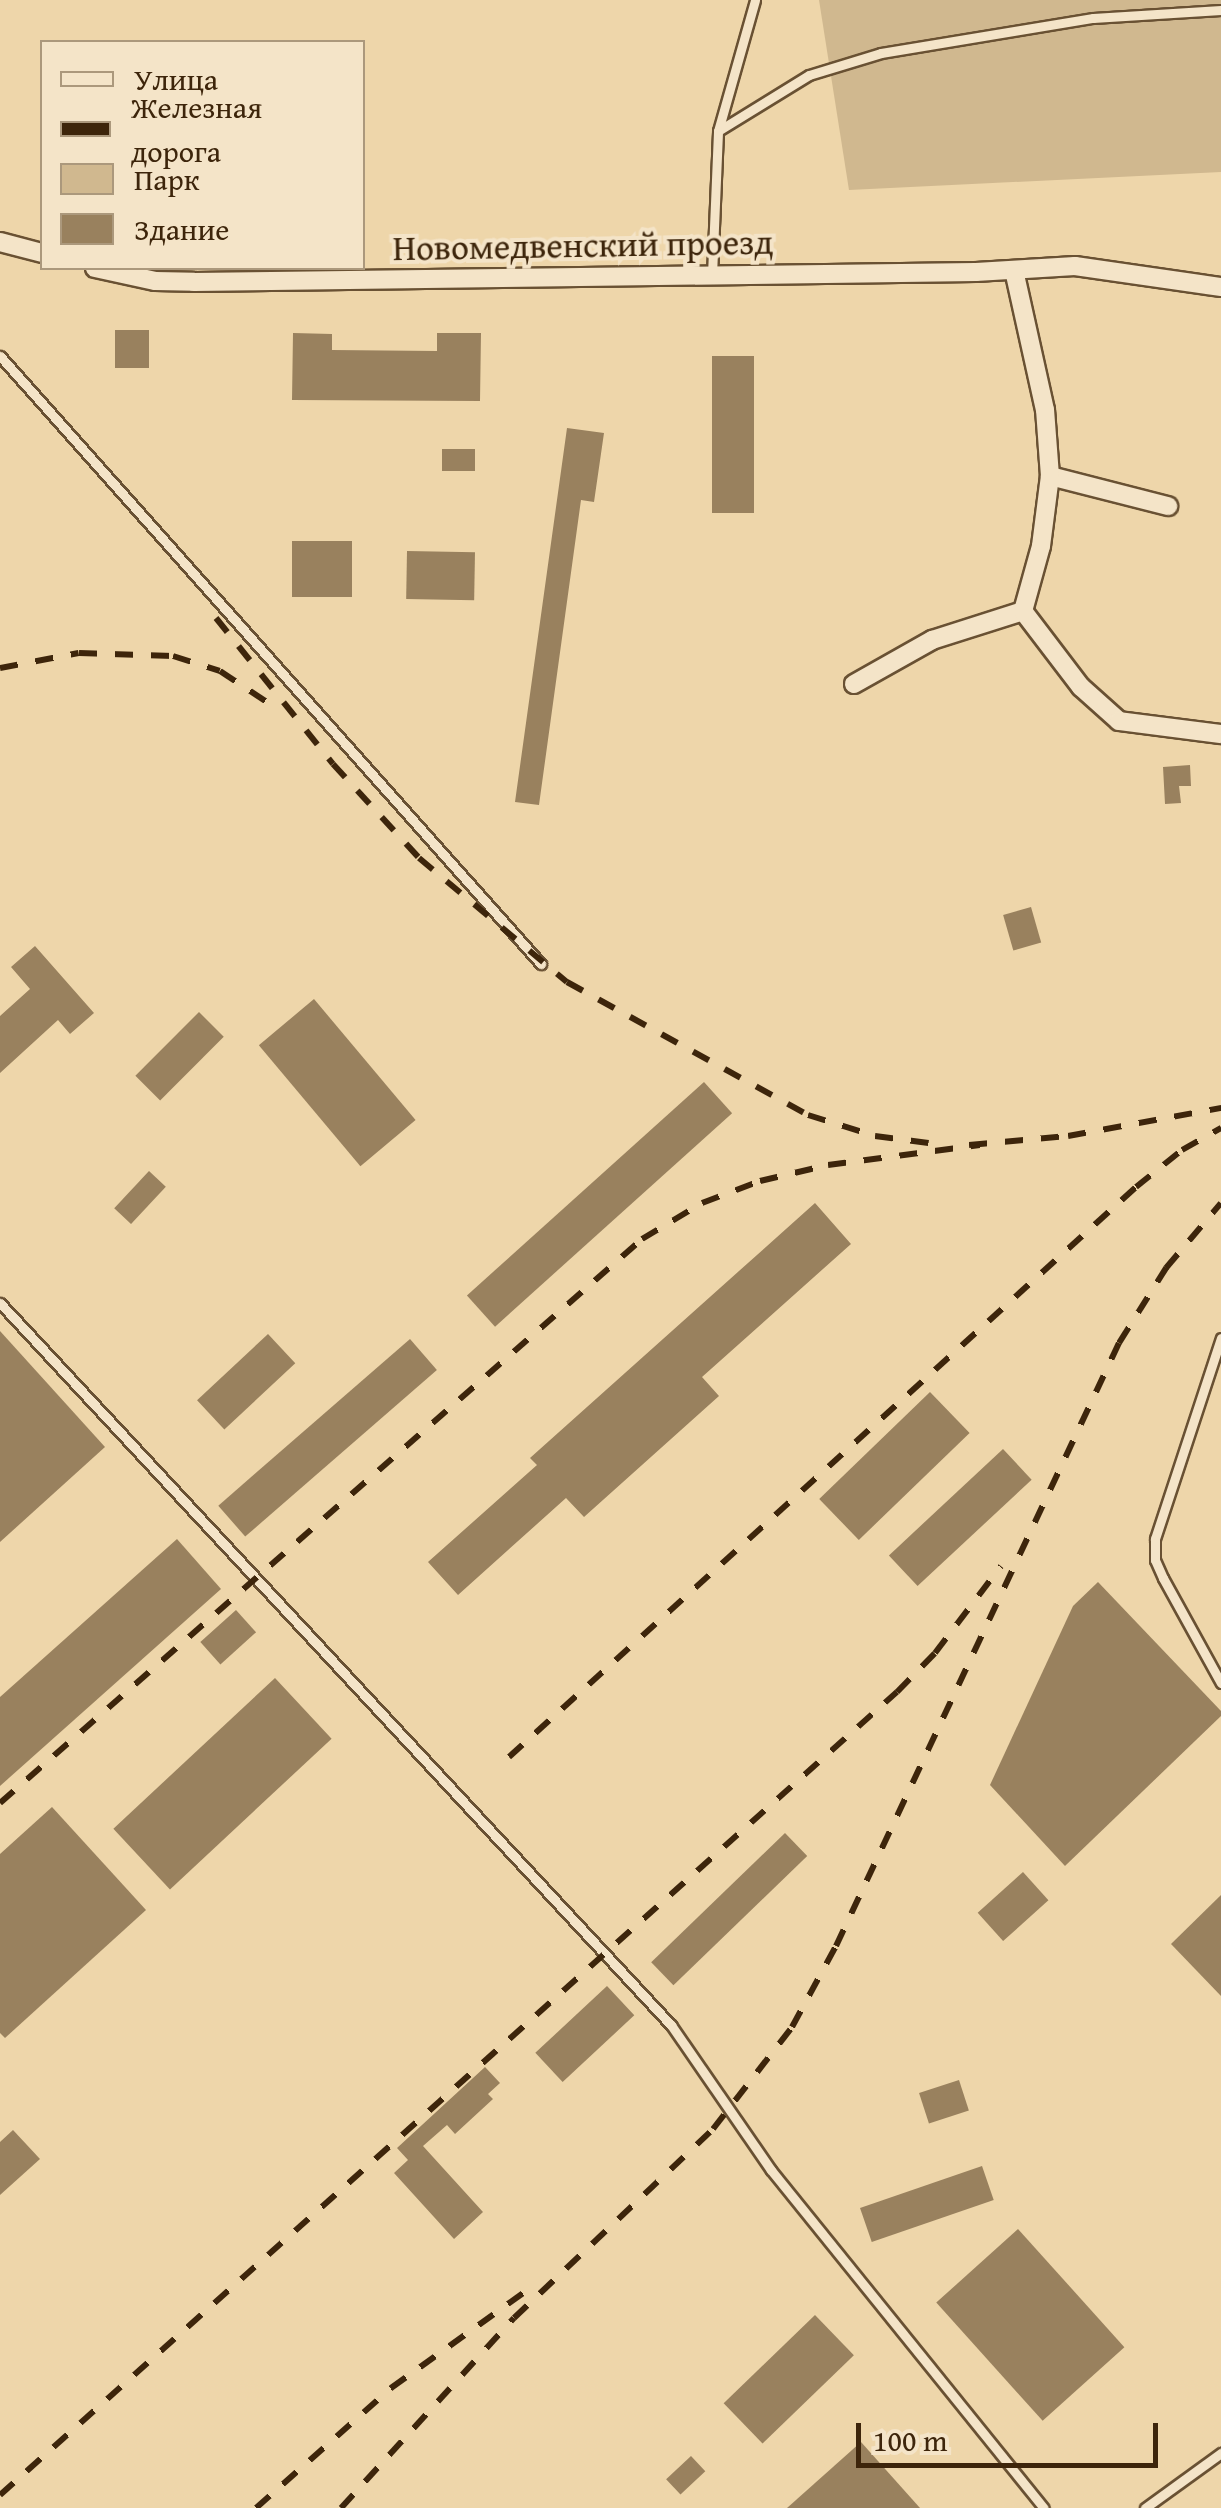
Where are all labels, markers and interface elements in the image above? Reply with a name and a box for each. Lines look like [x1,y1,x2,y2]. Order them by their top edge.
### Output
legend [40,40,365,270]
text: Улица [134,57,218,101]
text: Железная дорога [131,85,262,173]
text: Парк [134,157,200,201]
text: Здание [134,207,229,251]
street label: Новомедвенский проезд [392,221,774,269]
scale bar [861,2403,1164,2465]
text: 100 m [873,2418,947,2462]

